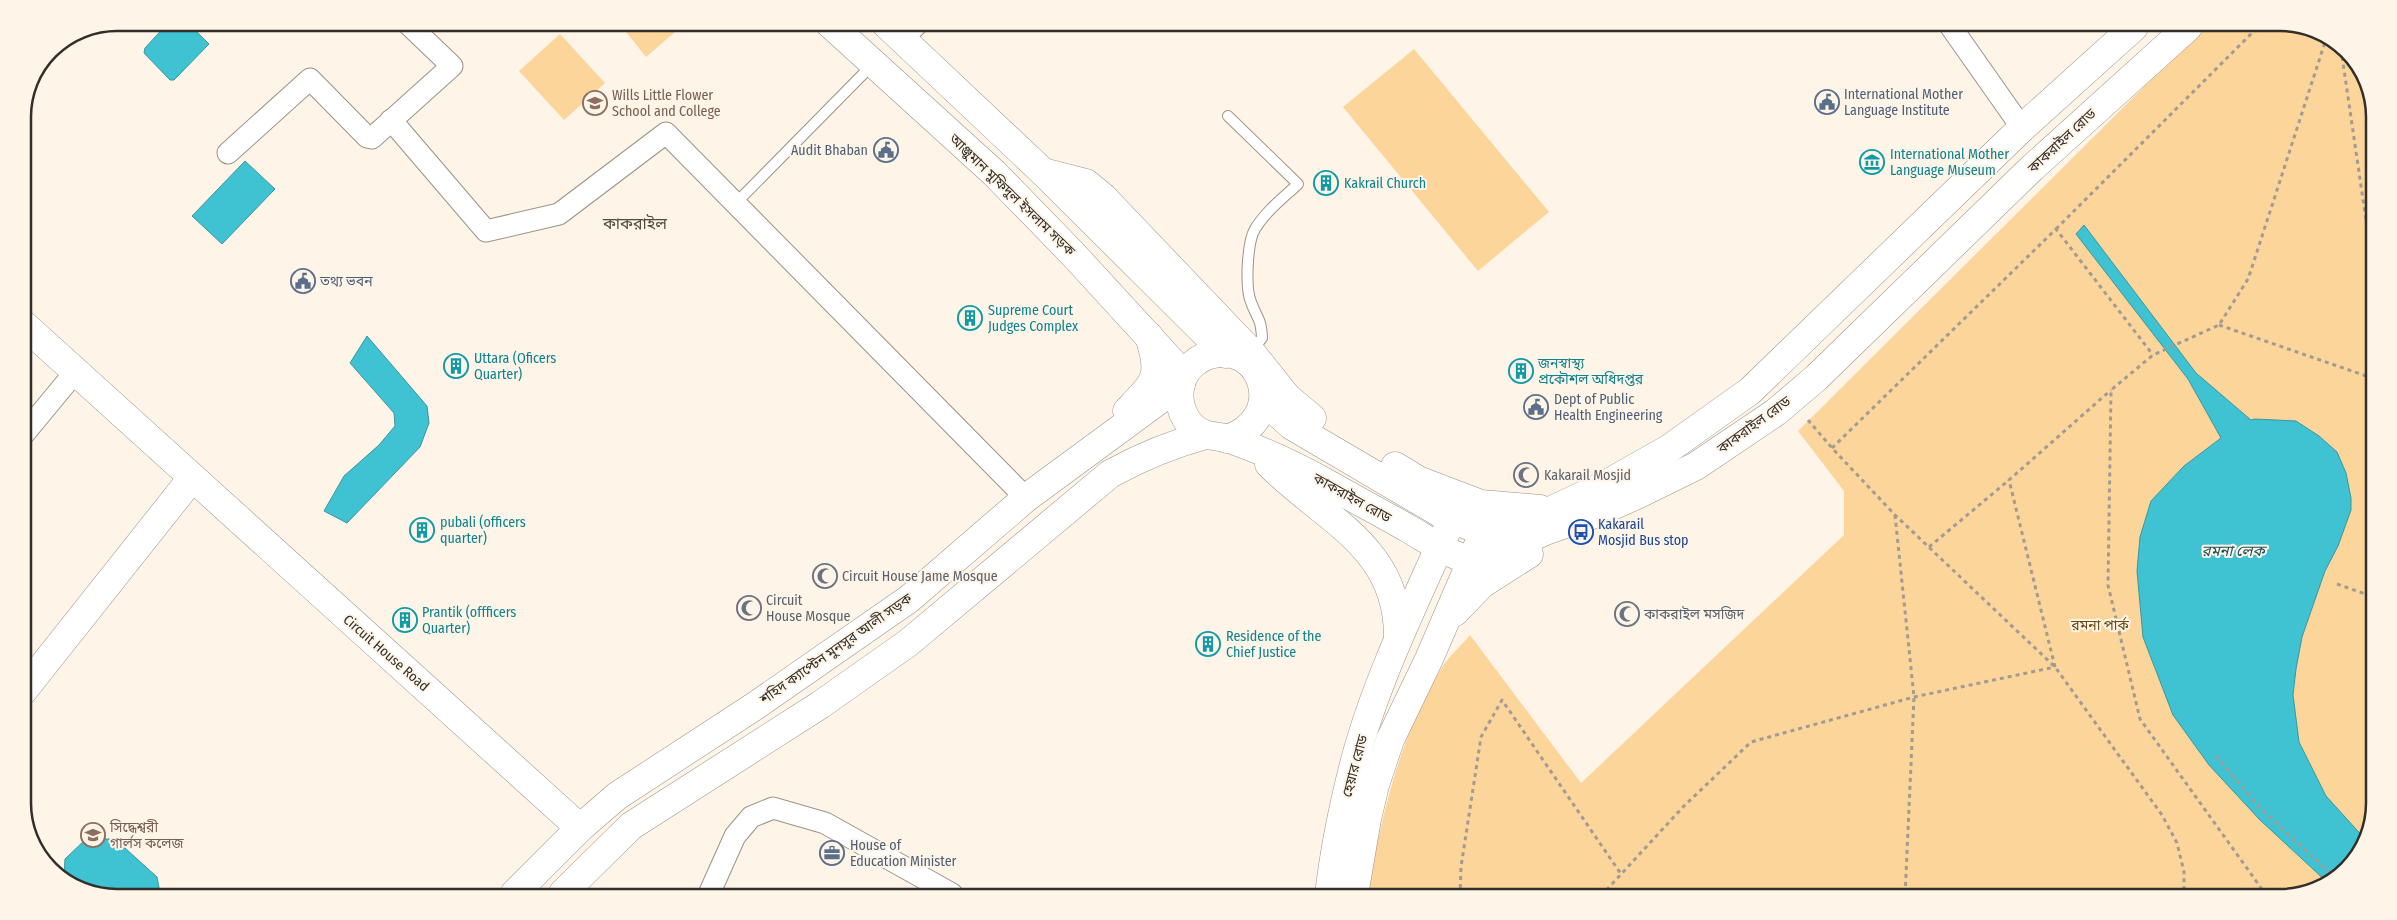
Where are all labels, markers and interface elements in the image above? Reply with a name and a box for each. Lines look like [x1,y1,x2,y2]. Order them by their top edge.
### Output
place label: International Mother Language Institute [1844,86,1963,119]
place label: Wills Little Flower School and College [612,87,721,120]
public building icon: International Mother Language Institute [1814,89,1840,115]
school or university icon: Wills Little Flower School and College [582,90,608,116]
street label: কাকরাইল রোড [2024,105,2100,177]
street label: আঞ্জুমান মুফিদুল ইসলাম সড়ক [945,130,1079,260]
public building icon: Audit Bhaban [873,137,899,163]
place label: Audit Bhaban [791,142,868,159]
place label: International Mother Language Museum [1890,146,2009,179]
museum icon: International Mother Language Museum [1859,149,1885,175]
building icon: Kakrail Church [1313,170,1339,196]
place label: Kakrail Church [1344,175,1426,192]
district label: কাকরাইল [602,214,667,233]
public building icon: তথ্য ভবন [290,268,316,294]
place label: তথ্য ভবন [319,273,373,290]
place label: Supreme Court Judges Complex [988,302,1079,335]
building icon: Supreme Court Judges Complex [957,305,983,331]
place label: Uttara (Oficers Quarter) [474,350,556,383]
building icon: Uttara (Oficers Quarter) [443,353,469,379]
place label: জনস্বাস্থ্য প্রকৌশল অধিদপ্তর [1537,355,1644,388]
building icon: জনস্বাস্থ্য প্রকৌশল অধিদপ্তর [1508,358,1534,384]
place label: Dept of Public Health Engineering [1554,391,1663,424]
street label: কাকরাইল রোড [1713,392,1795,458]
public building icon: Dept of Public Health Engineering [1523,394,1549,420]
mosque icon: Kakarail Mosjid [1513,462,1539,488]
place label: Kakarail Mosjid [1544,467,1631,484]
street label: কাকরাইল রোড [1309,469,1395,527]
place label: pubali (officers quarter) [440,514,526,547]
place label: Kakarail Mosjid Bus stop [1598,516,1689,549]
building icon: pubali (officers quarter) [409,517,435,543]
bus stop icon: Kakarail Mosjid Bus stop [1568,519,1594,545]
water label: রমনা লেক [2201,542,2267,560]
mosque icon: Circuit House Jame Mosque [812,563,838,589]
place label: Circuit House Jame Mosque [842,568,998,585]
street label: শহিদ ক্যাপ্টেন মুনসুর আলী সড়ক [756,590,916,709]
place label: Circuit House Mosque [766,592,850,625]
mosque icon: Circuit House Mosque [736,595,762,621]
mosque icon: কাকরাইল মসজিদ [1614,601,1640,627]
place label: Prantik (offficers Quarter) [422,604,516,637]
place label: কাকরাইল মসজিদ [1643,606,1744,623]
building icon: Prantik (offficers Quarter) [392,607,418,633]
street label: Circuit House Road [340,611,432,695]
park label: রমনা পার্ক [2070,616,2129,634]
place label: Residence of the Chief Justice [1226,628,1321,661]
building icon: Residence of the Chief Justice [1195,631,1221,657]
street label: হেয়ার রোড [1339,732,1372,799]
place label: সিদ্ধেশ্বরী গার্লস কলেজ [109,819,185,852]
school or university icon: সিদ্ধেশ্বরী গার্লস কলেজ [80,822,106,848]
place label: House of Education Minister [850,837,957,870]
office icon: House of Education Minister [819,840,845,866]

